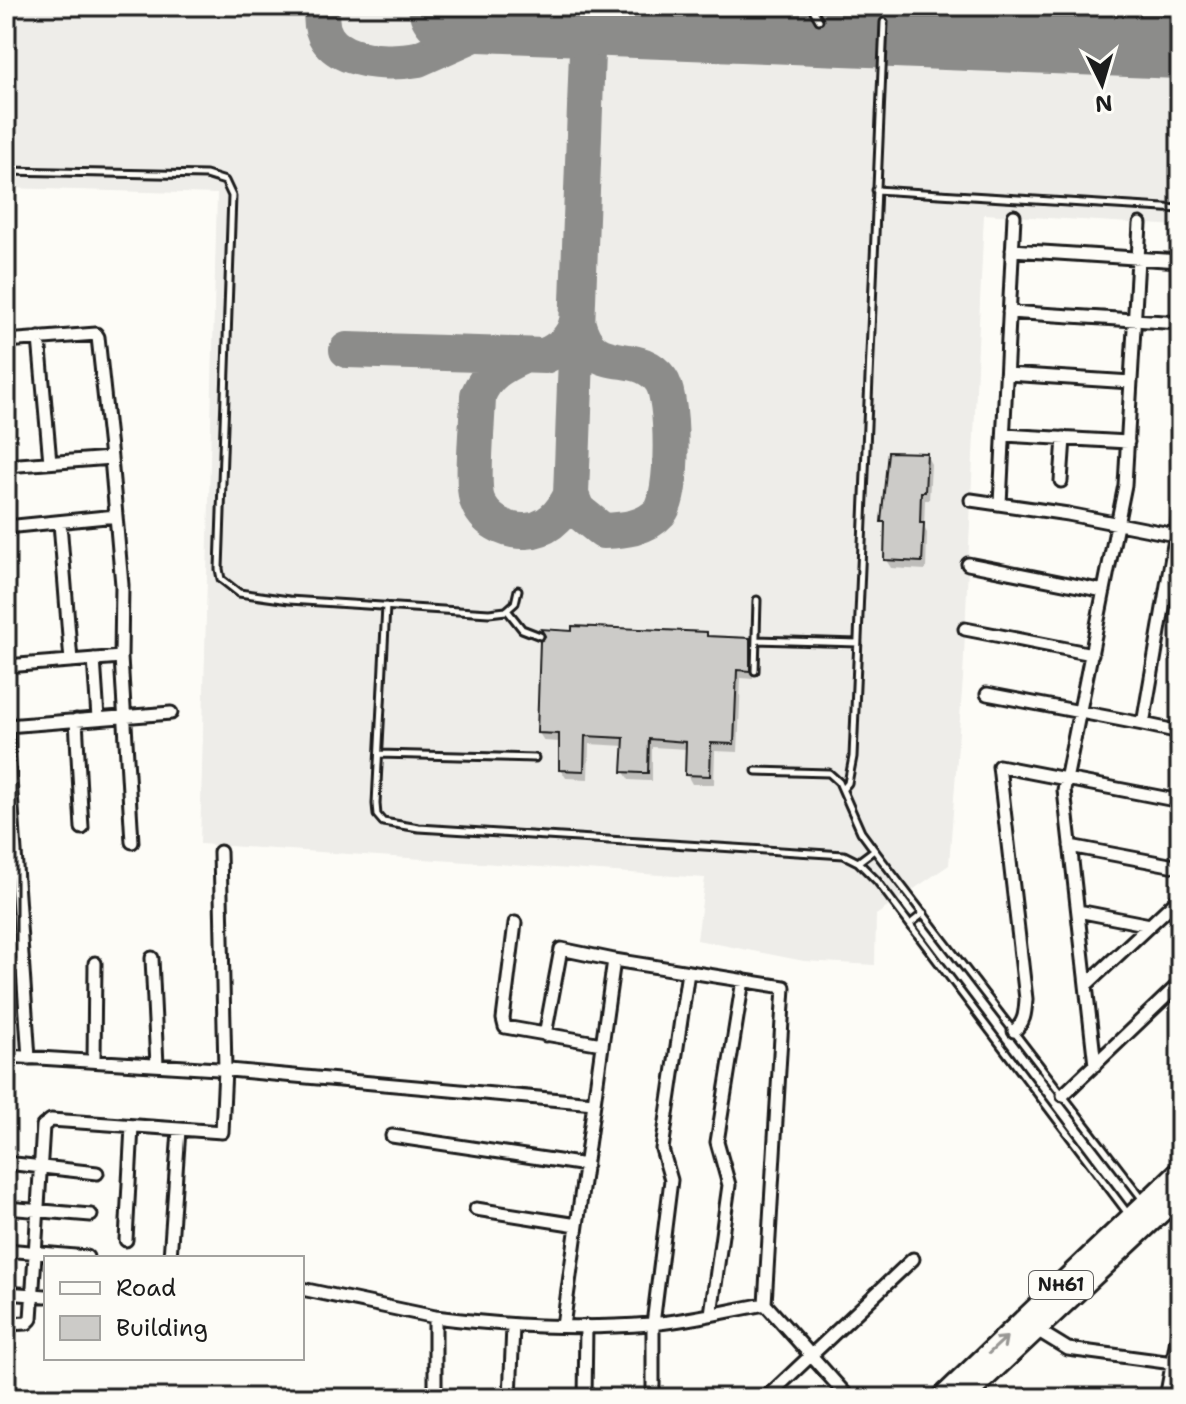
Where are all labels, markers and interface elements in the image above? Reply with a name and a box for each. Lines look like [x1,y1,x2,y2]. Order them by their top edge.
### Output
north arrow [1062,44,1142,124]
text: N [1094,88,1114,119]
legend [44,1256,304,1360]
road number: NH61 [1029,1271,1093,1299]
text: Road [116,1272,176,1304]
text: Building [116,1312,208,1344]
one-way arrow [988,1335,1008,1354]

